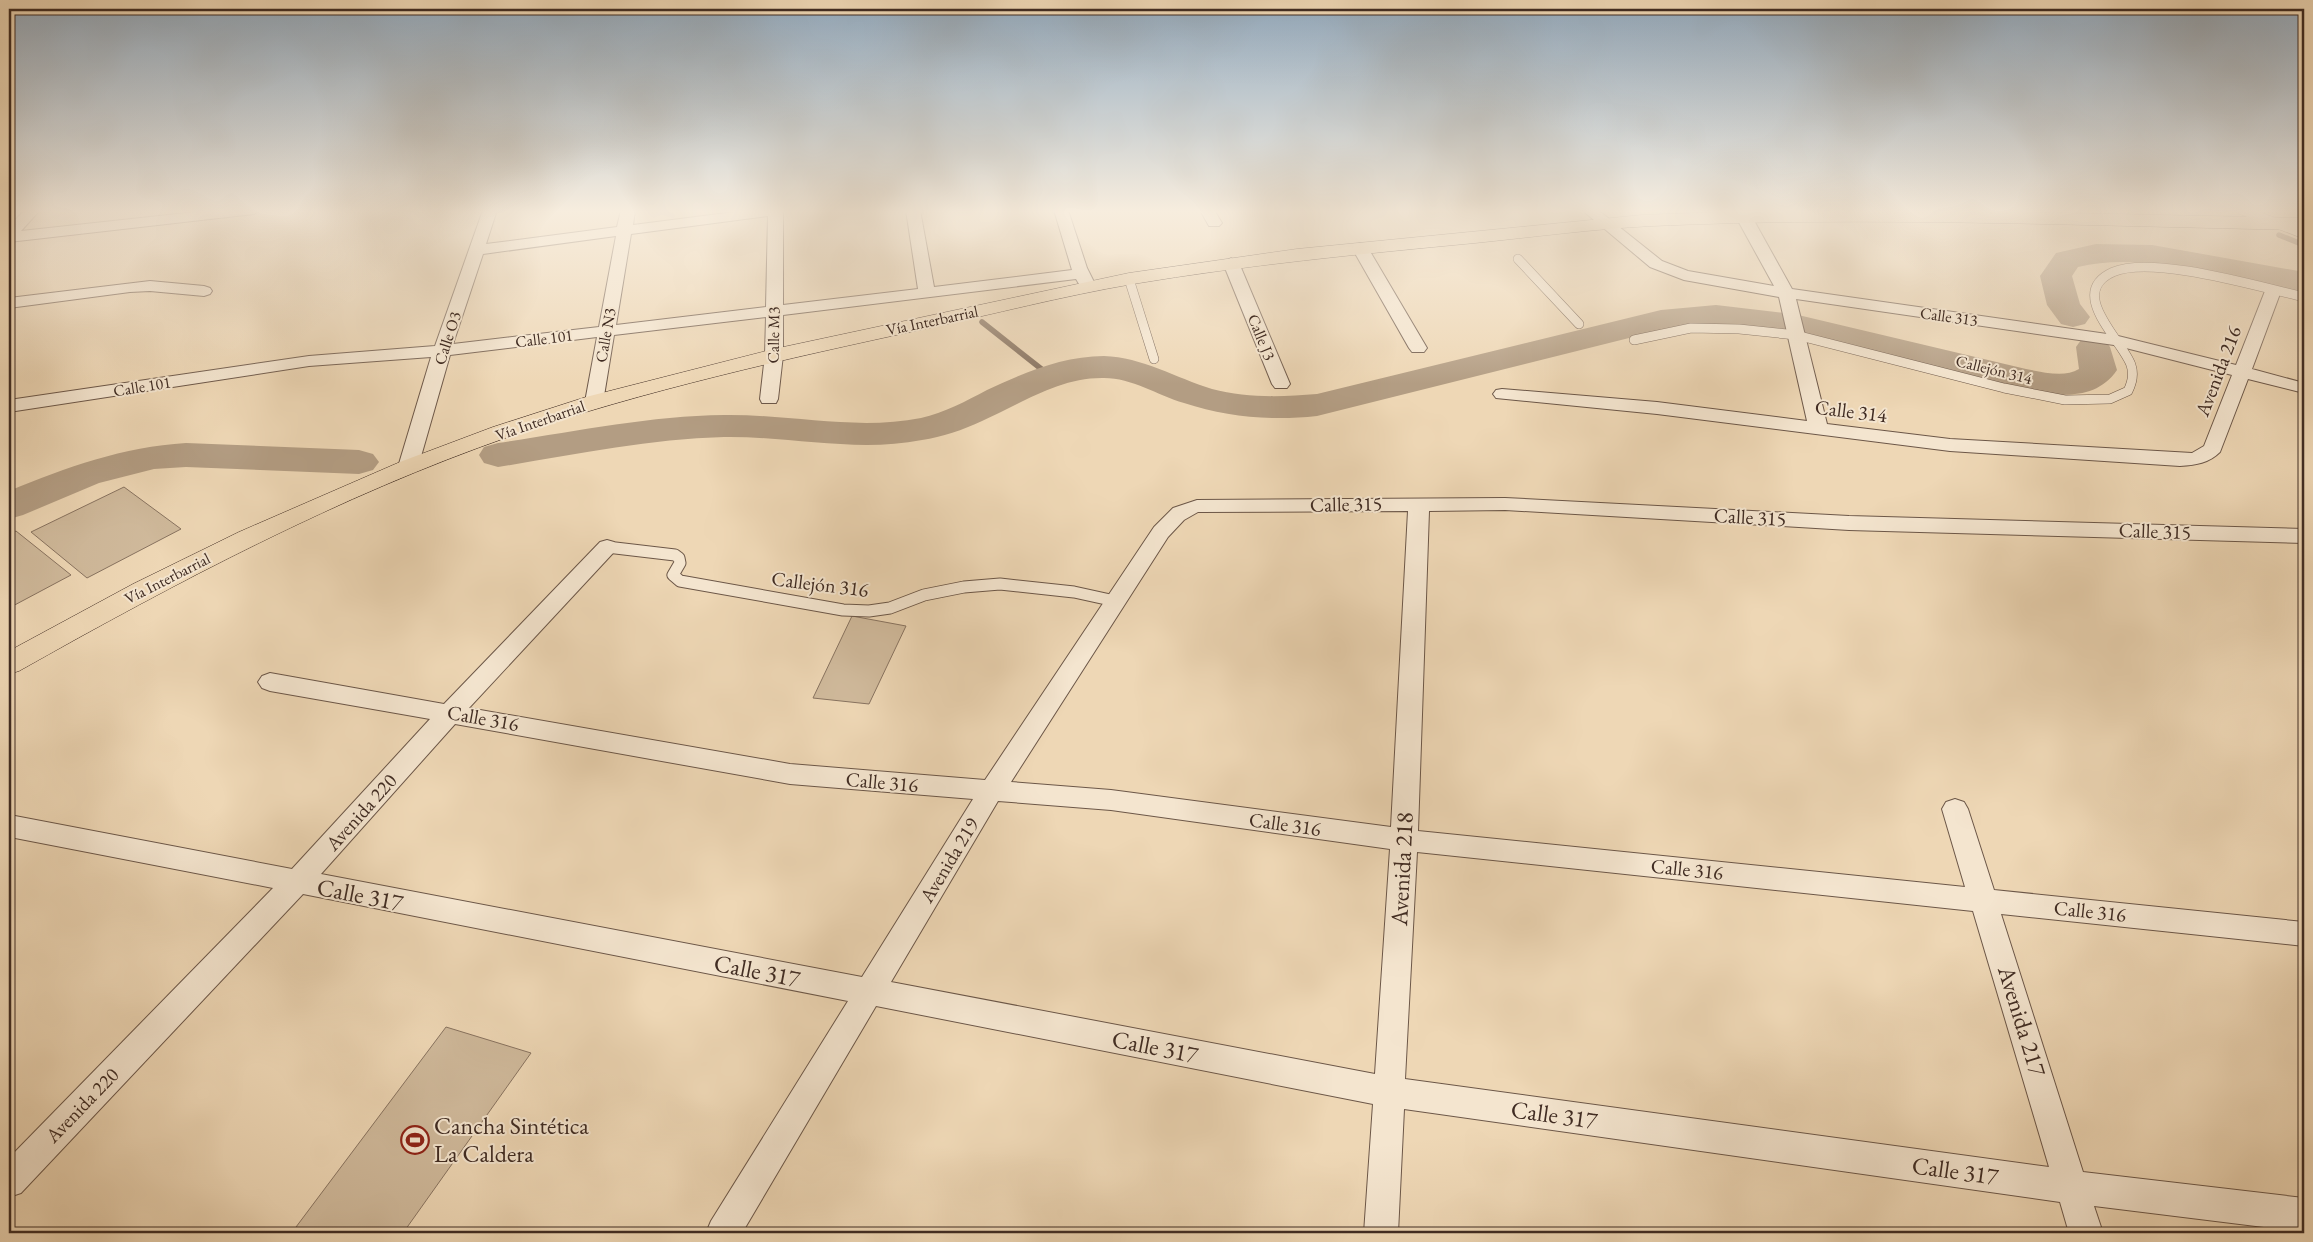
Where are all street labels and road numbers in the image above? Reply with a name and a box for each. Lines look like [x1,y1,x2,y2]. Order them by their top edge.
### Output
street label: Vía Interbarrial [884,300,980,340]
street label: Calle 313 [1919,302,1979,331]
street label: Calle N3 [590,306,621,364]
street label: Calle M3 [763,306,785,364]
street label: Calle O3 [429,309,466,367]
street label: Calle J3 [1243,311,1280,364]
street label: Avenida 216 [2189,322,2247,421]
street label: Calle 101 [514,325,574,352]
street label: Callejón 314 [1954,350,2035,389]
street label: Calle 101 [112,372,172,401]
street label: Calle 314 [1813,394,1889,428]
street label: Vía Interbarrial [493,395,588,446]
street label: Calle 315 [1310,490,1382,518]
street label: Calle 315 [1713,502,1787,532]
street label: Calle 315 [2118,517,2192,545]
street label: Vía Interbarrial [121,548,214,609]
street label: Callejón 316 [770,565,870,603]
street label: Calle 316 [445,699,521,737]
street label: Calle 316 [845,766,920,798]
street label: Avenida 220 [319,768,403,857]
street label: Calle 316 [1247,806,1323,842]
street label: Avenida 218 [1383,811,1420,928]
street label: Avenida 219 [913,812,985,908]
street label: Calle 316 [1650,852,1725,886]
street label: Calle 317 [315,871,406,918]
street label: Calle 316 [2053,894,2128,928]
street label: Calle 317 [712,947,803,994]
street label: Avenida 217 [1991,961,2054,1080]
street label: Calle 317 [1110,1023,1201,1070]
street label: Avenida 220 [39,1062,125,1149]
street label: Calle 317 [1509,1093,1600,1136]
street label: Calle 317 [1910,1149,2001,1192]

